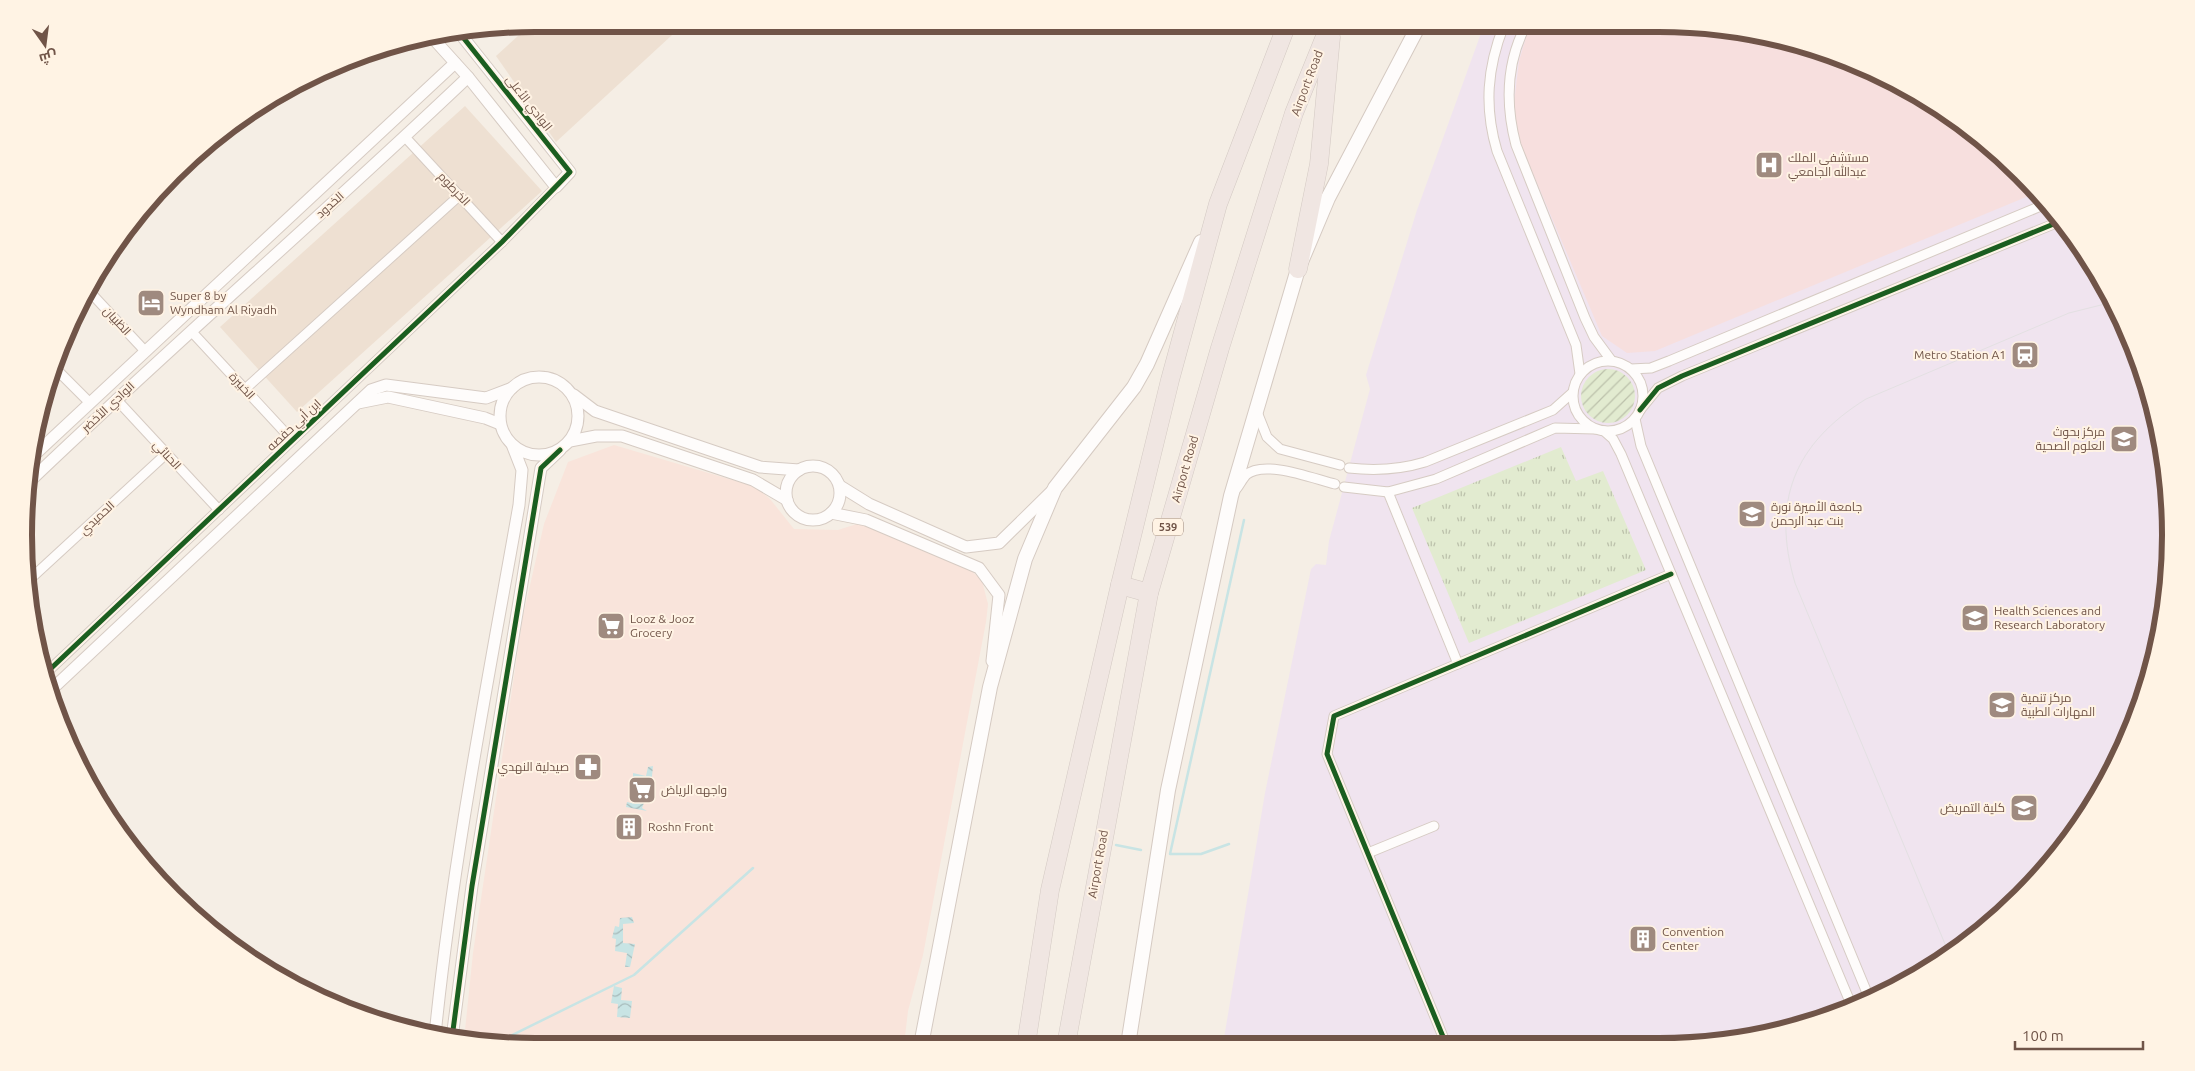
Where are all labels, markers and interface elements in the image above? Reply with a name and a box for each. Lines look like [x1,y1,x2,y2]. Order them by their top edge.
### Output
north arrow [20,20,70,70]
text: ش [37,47,59,68]
street label: Airport Road [1288,48,1325,117]
street label: الوادي الأعلى [501,72,555,135]
hospital icon: مستشفى الملك عبدالله الجامعي [1754,150,1784,180]
place label: مستشفى الملك عبدالله الجامعي [1788,151,1869,182]
street label: الخرطوم [434,169,473,209]
street label: الخدود [313,189,347,221]
hotel icon: Super 8 by Wyndham Al Riyadh [136,288,166,318]
place label: Super 8 by Wyndham Al Riyadh [170,289,277,316]
street label: الظبيان [100,304,134,338]
station icon: Metro Station A1 [2010,340,2040,370]
place label: Metro Station A1 [1914,348,2006,361]
street label: الخبيرة [226,370,258,402]
street label: الوادي الأخضر [78,379,139,438]
street label: ابن أبي حفصه [263,396,326,456]
school or university icon: مركز بحوث العلوم الصحية [2109,424,2139,454]
place label: مركز بحوث العلوم الصحية [2035,425,2105,454]
street label: Airport Road [1169,434,1200,504]
street label: الحنائي [148,438,184,474]
street label: الحميدي [77,498,119,540]
school or university icon: جامعة الأميرة نورة بنت عبد الرحمن [1737,499,1767,529]
place label: جامعة الأميرة نورة بنت عبد الرحمن [1771,500,1862,528]
road number: 539 [1153,518,1183,536]
school or university icon: Health Sciences and Research Laboratory [1960,603,1990,633]
place label: Health Sciences and Research Laboratory [1994,604,2105,631]
supermarket icon: Looz & Jooz Grocery [596,611,626,641]
place label: Looz & Jooz Grocery [630,612,695,639]
school or university icon: مركز تنمية المهارات الطبية [1987,690,2017,720]
place label: مركز تنمية المهارات الطبية [2021,691,2095,719]
pharmacy icon: صيدلية النهدي [573,752,603,782]
place label: صيدلية النهدي [498,760,569,777]
supermarket icon: واجهه الرياض [627,775,657,805]
place label: واجهه الرياض [661,783,727,797]
school or university icon: كلية التمريض [2009,793,2039,823]
place label: كلية التمريض [1940,801,2005,815]
building icon: Roshn Front [614,812,644,842]
place label: Roshn Front [648,820,714,833]
street label: Airport Road [1085,829,1110,899]
building icon: Convention Center [1628,924,1658,954]
place label: Convention Center [1662,925,1724,952]
scale bar [2015,1018,2142,1050]
text: 100 m [2022,1027,2064,1044]

